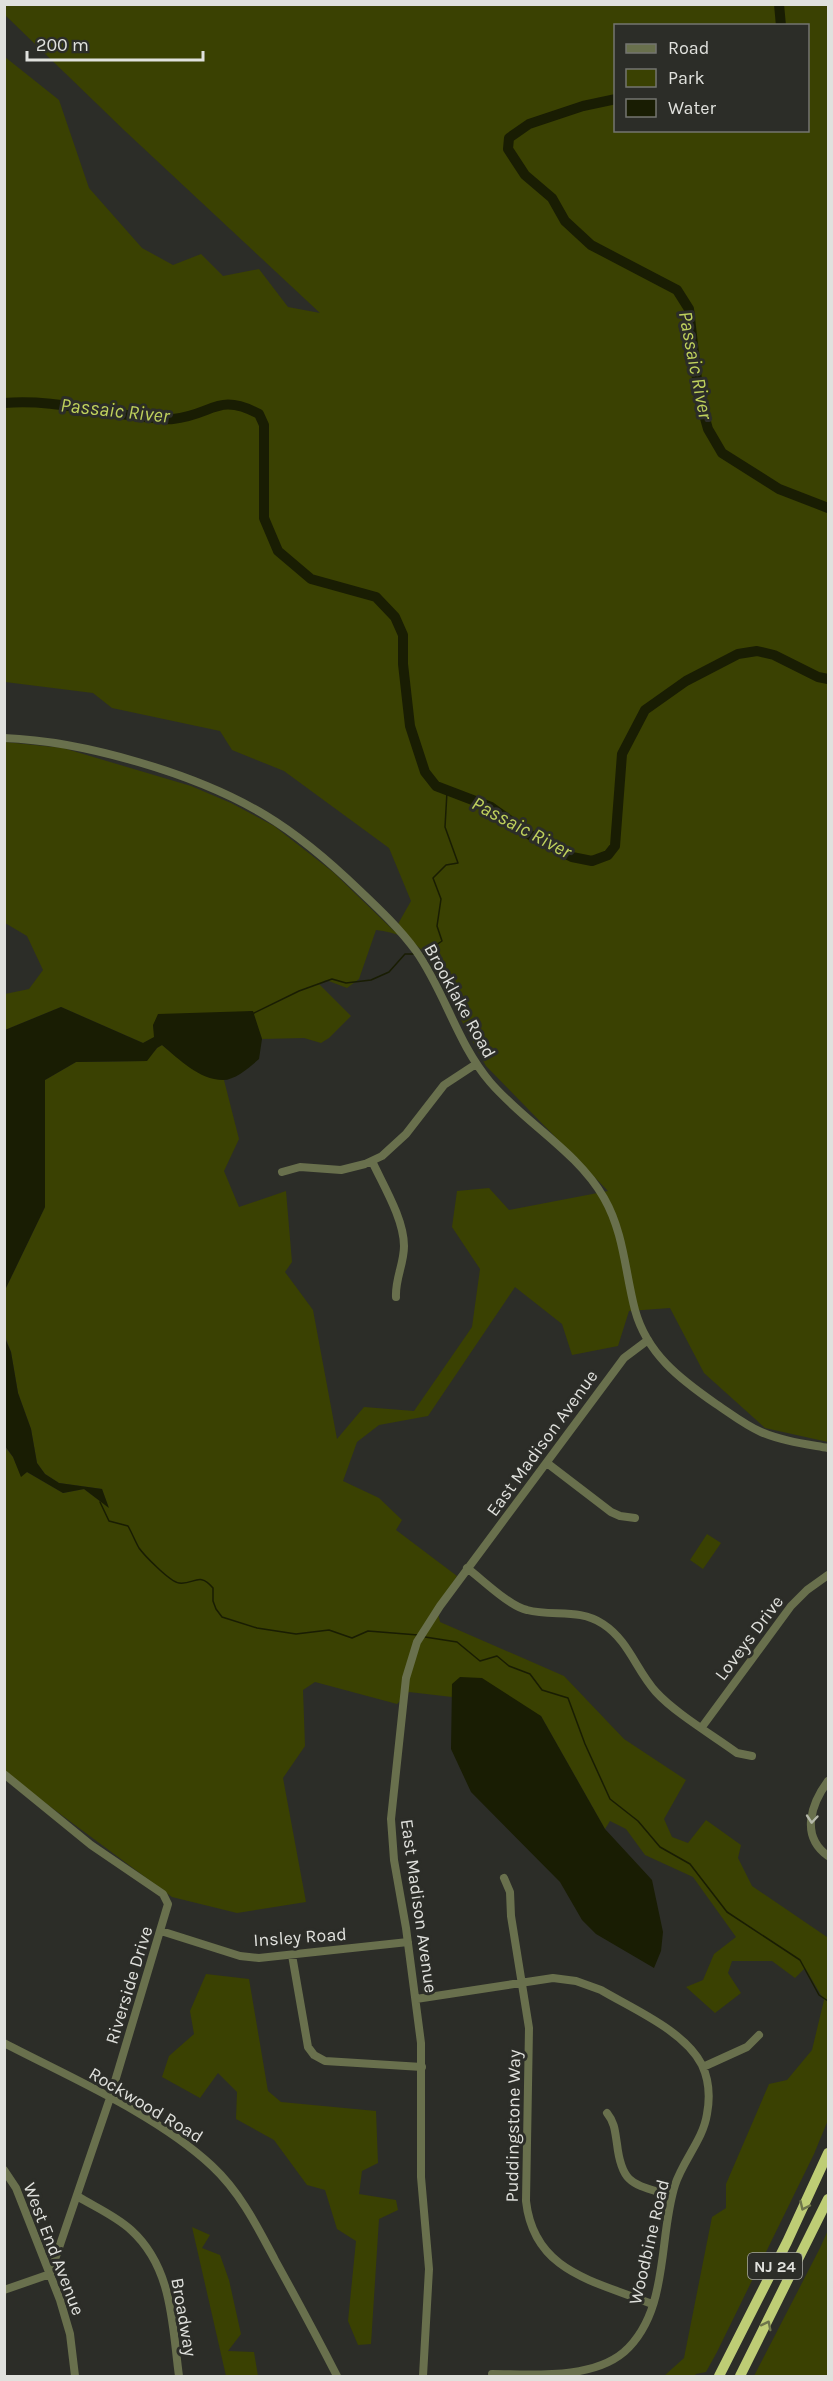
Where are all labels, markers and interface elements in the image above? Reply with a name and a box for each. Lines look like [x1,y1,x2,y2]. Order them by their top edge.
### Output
scale bar [27,24,202,62]
legend [614,24,809,132]
text: 200 m [36,34,89,56]
text: Road [668,37,709,59]
text: Park [668,67,705,89]
text: Water [668,97,716,119]
water label: Passaic River [674,309,717,422]
water label: Passaic River [59,393,172,428]
water label: Passaic River [468,792,577,864]
street label: Brooklake Road [419,940,501,1062]
street label: East Madison Avenue [482,1366,602,1520]
street label: Loveys Drive [710,1591,788,1685]
one-way arrow [806,1815,819,1824]
street label: East Madison Avenue [396,1818,442,1994]
street label: Riverside Drive [101,1923,157,2047]
street label: Insley Road [252,1923,348,1951]
street label: Puddingstone Way [501,2049,525,2203]
street label: Rockwood Road [85,2062,207,2148]
street label: Woodbine Road [624,2177,674,2307]
street label: West End Avenue [19,2180,89,2318]
one-way arrow [799,2200,811,2211]
road number: NJ 24 [748,2253,802,2279]
street label: Broadway [166,2276,202,2359]
one-way arrow [760,2320,771,2331]

